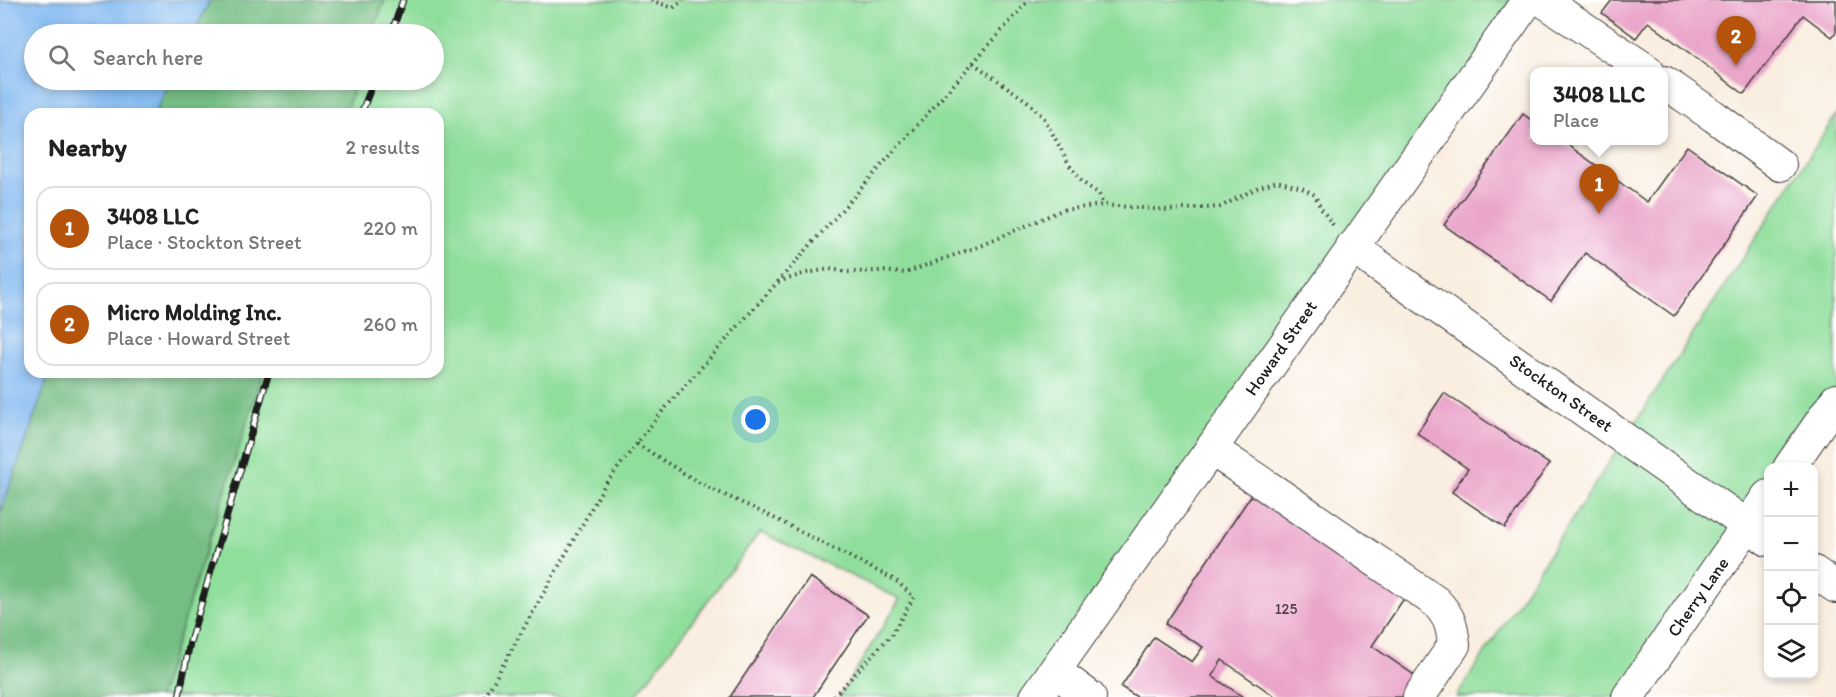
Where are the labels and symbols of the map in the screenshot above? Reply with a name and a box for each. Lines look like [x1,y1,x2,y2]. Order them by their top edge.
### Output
pin: 2 [1716,16,1756,66]
pin: 1 [1580,164,1618,214]
street label: Howard Street [1240,296,1322,400]
street label: Stockton Street [1505,349,1617,437]
your location [741,405,770,434]
street label: Cherry Lane [1662,553,1734,641]
house number: 125 [1275,600,1297,618]

